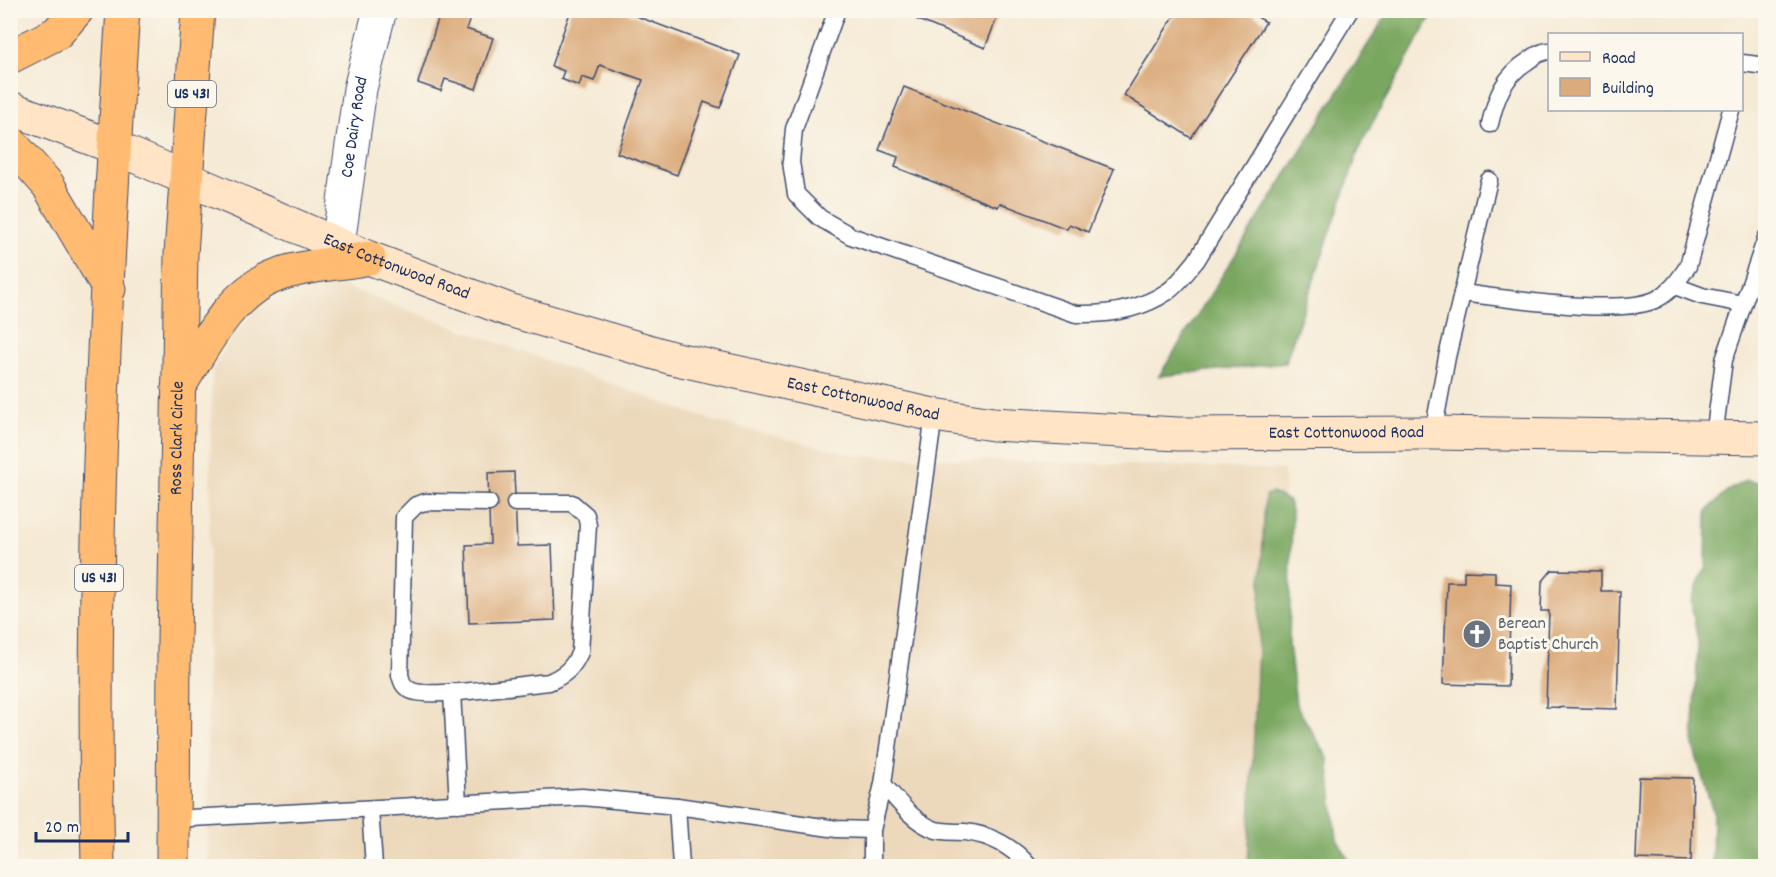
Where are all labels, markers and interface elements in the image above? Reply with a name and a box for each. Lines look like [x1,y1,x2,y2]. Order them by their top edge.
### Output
legend [1548,33,1743,111]
text: Road [1602,47,1636,72]
street label: Coe Dairy Road [335,74,375,179]
text: Building [1602,77,1654,102]
road number: US 431 [168,81,216,107]
street label: East Cottonwood Road [319,227,473,307]
street label: East Cottonwood Road [784,371,941,428]
street label: Ross Clark Circle [164,381,191,495]
street label: East Cottonwood Road [1269,421,1424,446]
road number: US 431 [75,565,123,591]
place label: Berean Baptist Church [1498,612,1599,658]
church icon: Berean Baptist Church [1461,618,1493,650]
scale bar [36,805,128,843]
text: 20 m [45,816,79,841]

